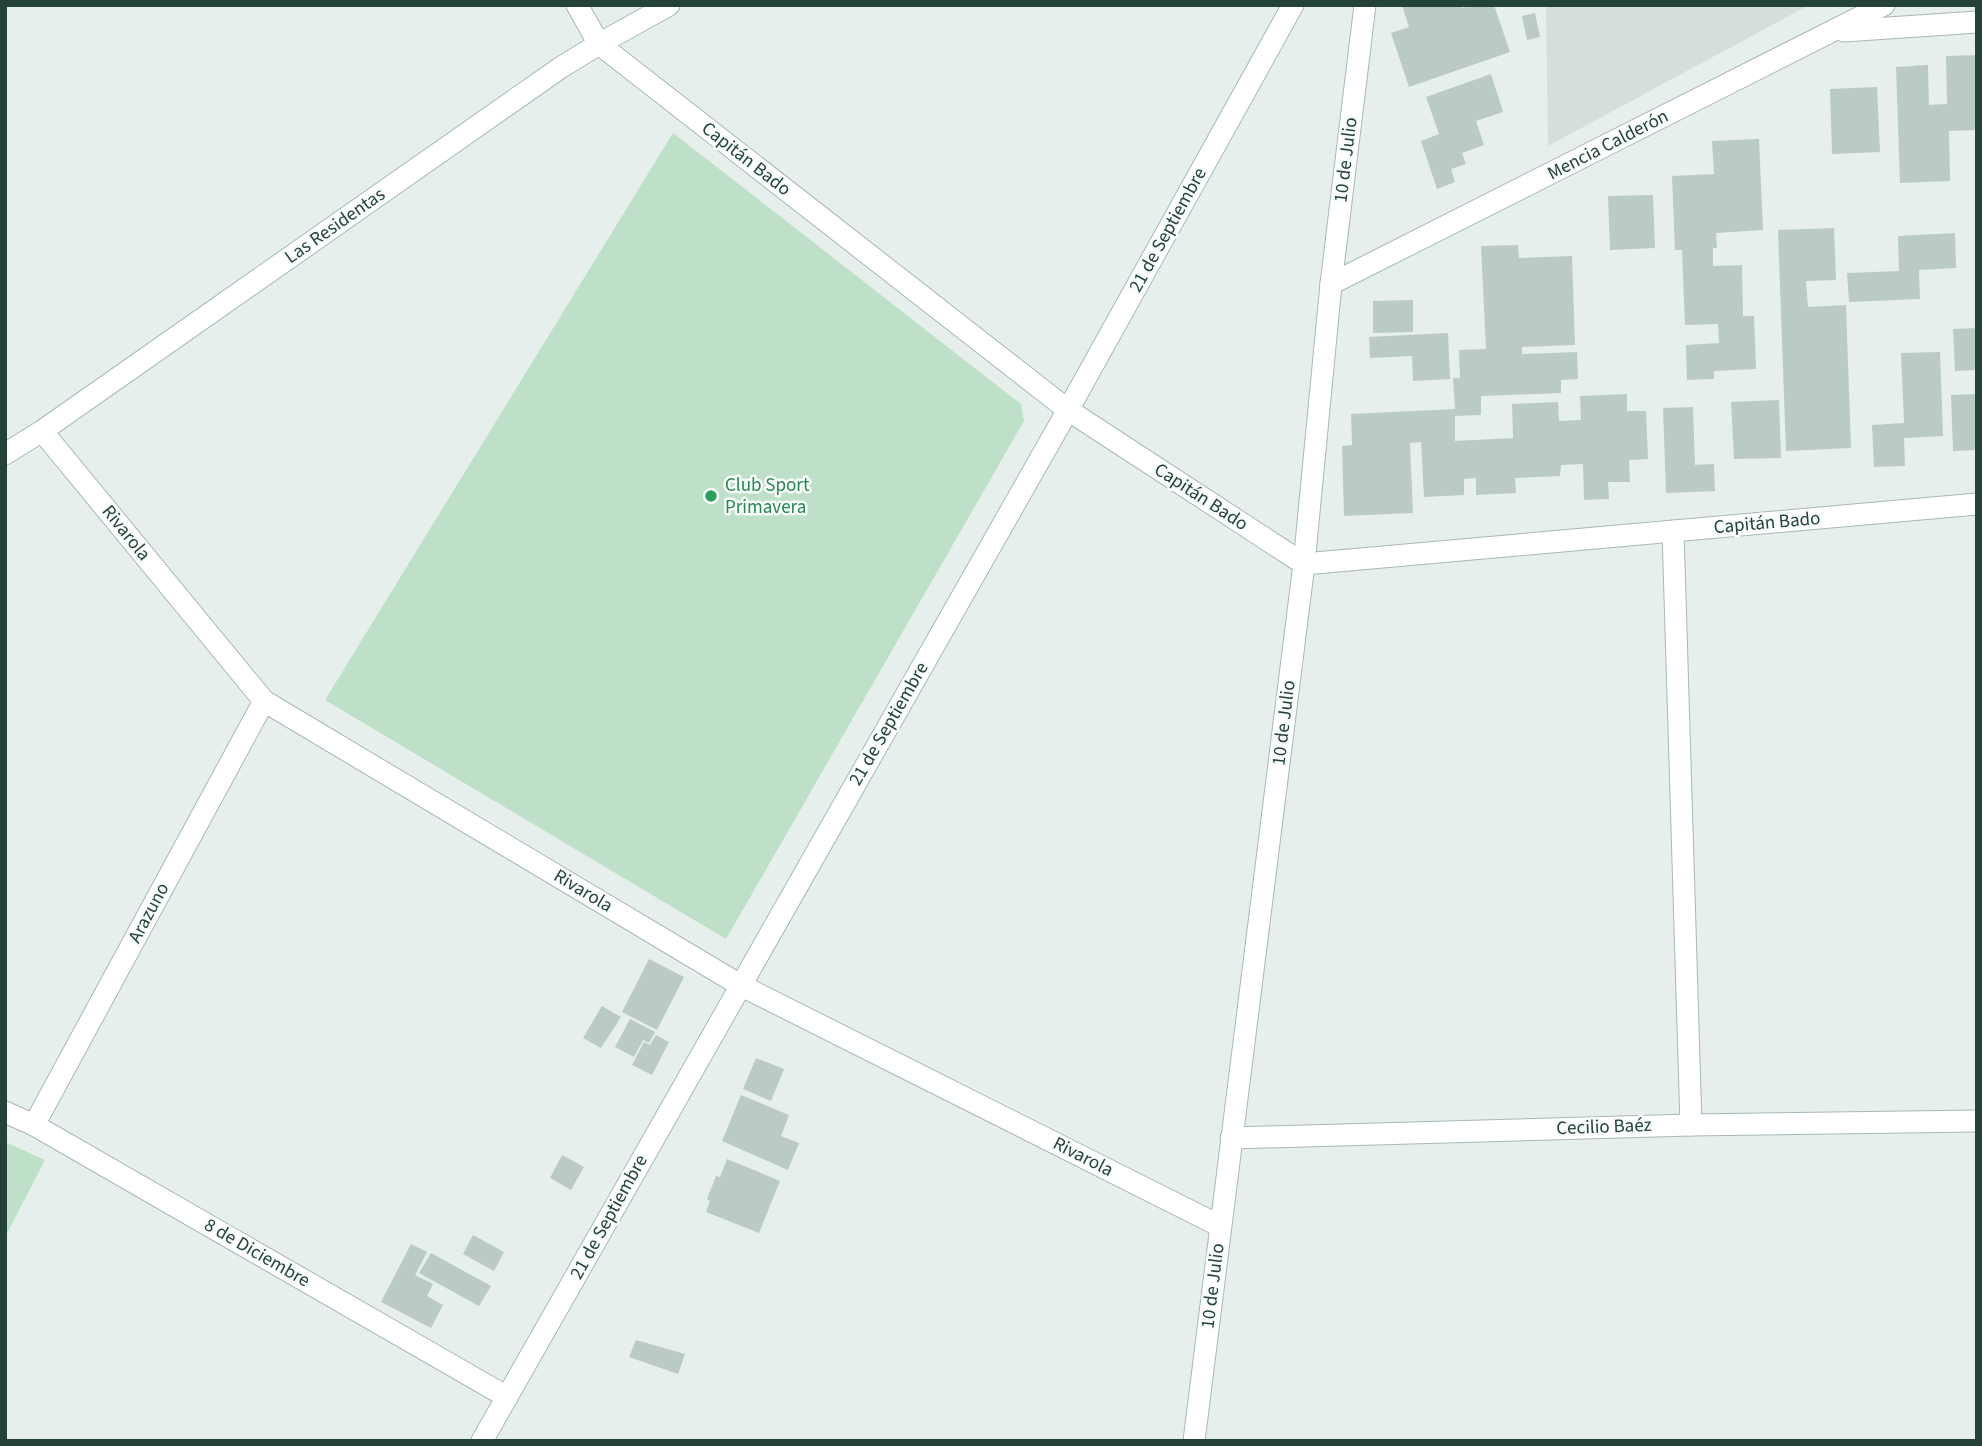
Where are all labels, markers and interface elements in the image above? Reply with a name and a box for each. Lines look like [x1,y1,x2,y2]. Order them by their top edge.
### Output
street label: Mencia Calderón [1543,103,1673,187]
street label: Capitán Bado [696,115,796,203]
street label: 10 de Julio [1327,116,1365,204]
street label: 21 de Septiembre [1123,163,1213,297]
street label: Las Residentas [279,181,391,271]
street label: Capitán Bado [1149,457,1253,537]
place label: Club Sport Primavera [725,472,810,521]
marker: Club Sport Primavera [703,488,719,504]
street label: Rivarola [95,499,157,567]
street label: Capitán Bado [1713,505,1821,541]
street label: 21 de Septiembre [843,657,935,791]
street label: 10 de Julio [1265,679,1303,767]
street label: Rivarola [548,863,618,919]
street label: Arazuno [122,878,176,948]
street label: Cecilio Baéz [1556,1112,1652,1142]
street label: Rivarola [1048,1130,1118,1184]
street label: 21 de Septiembre [564,1150,654,1284]
street label: 8 de Diciembre [199,1212,315,1294]
street label: 10 de Julio [1194,1242,1232,1330]

